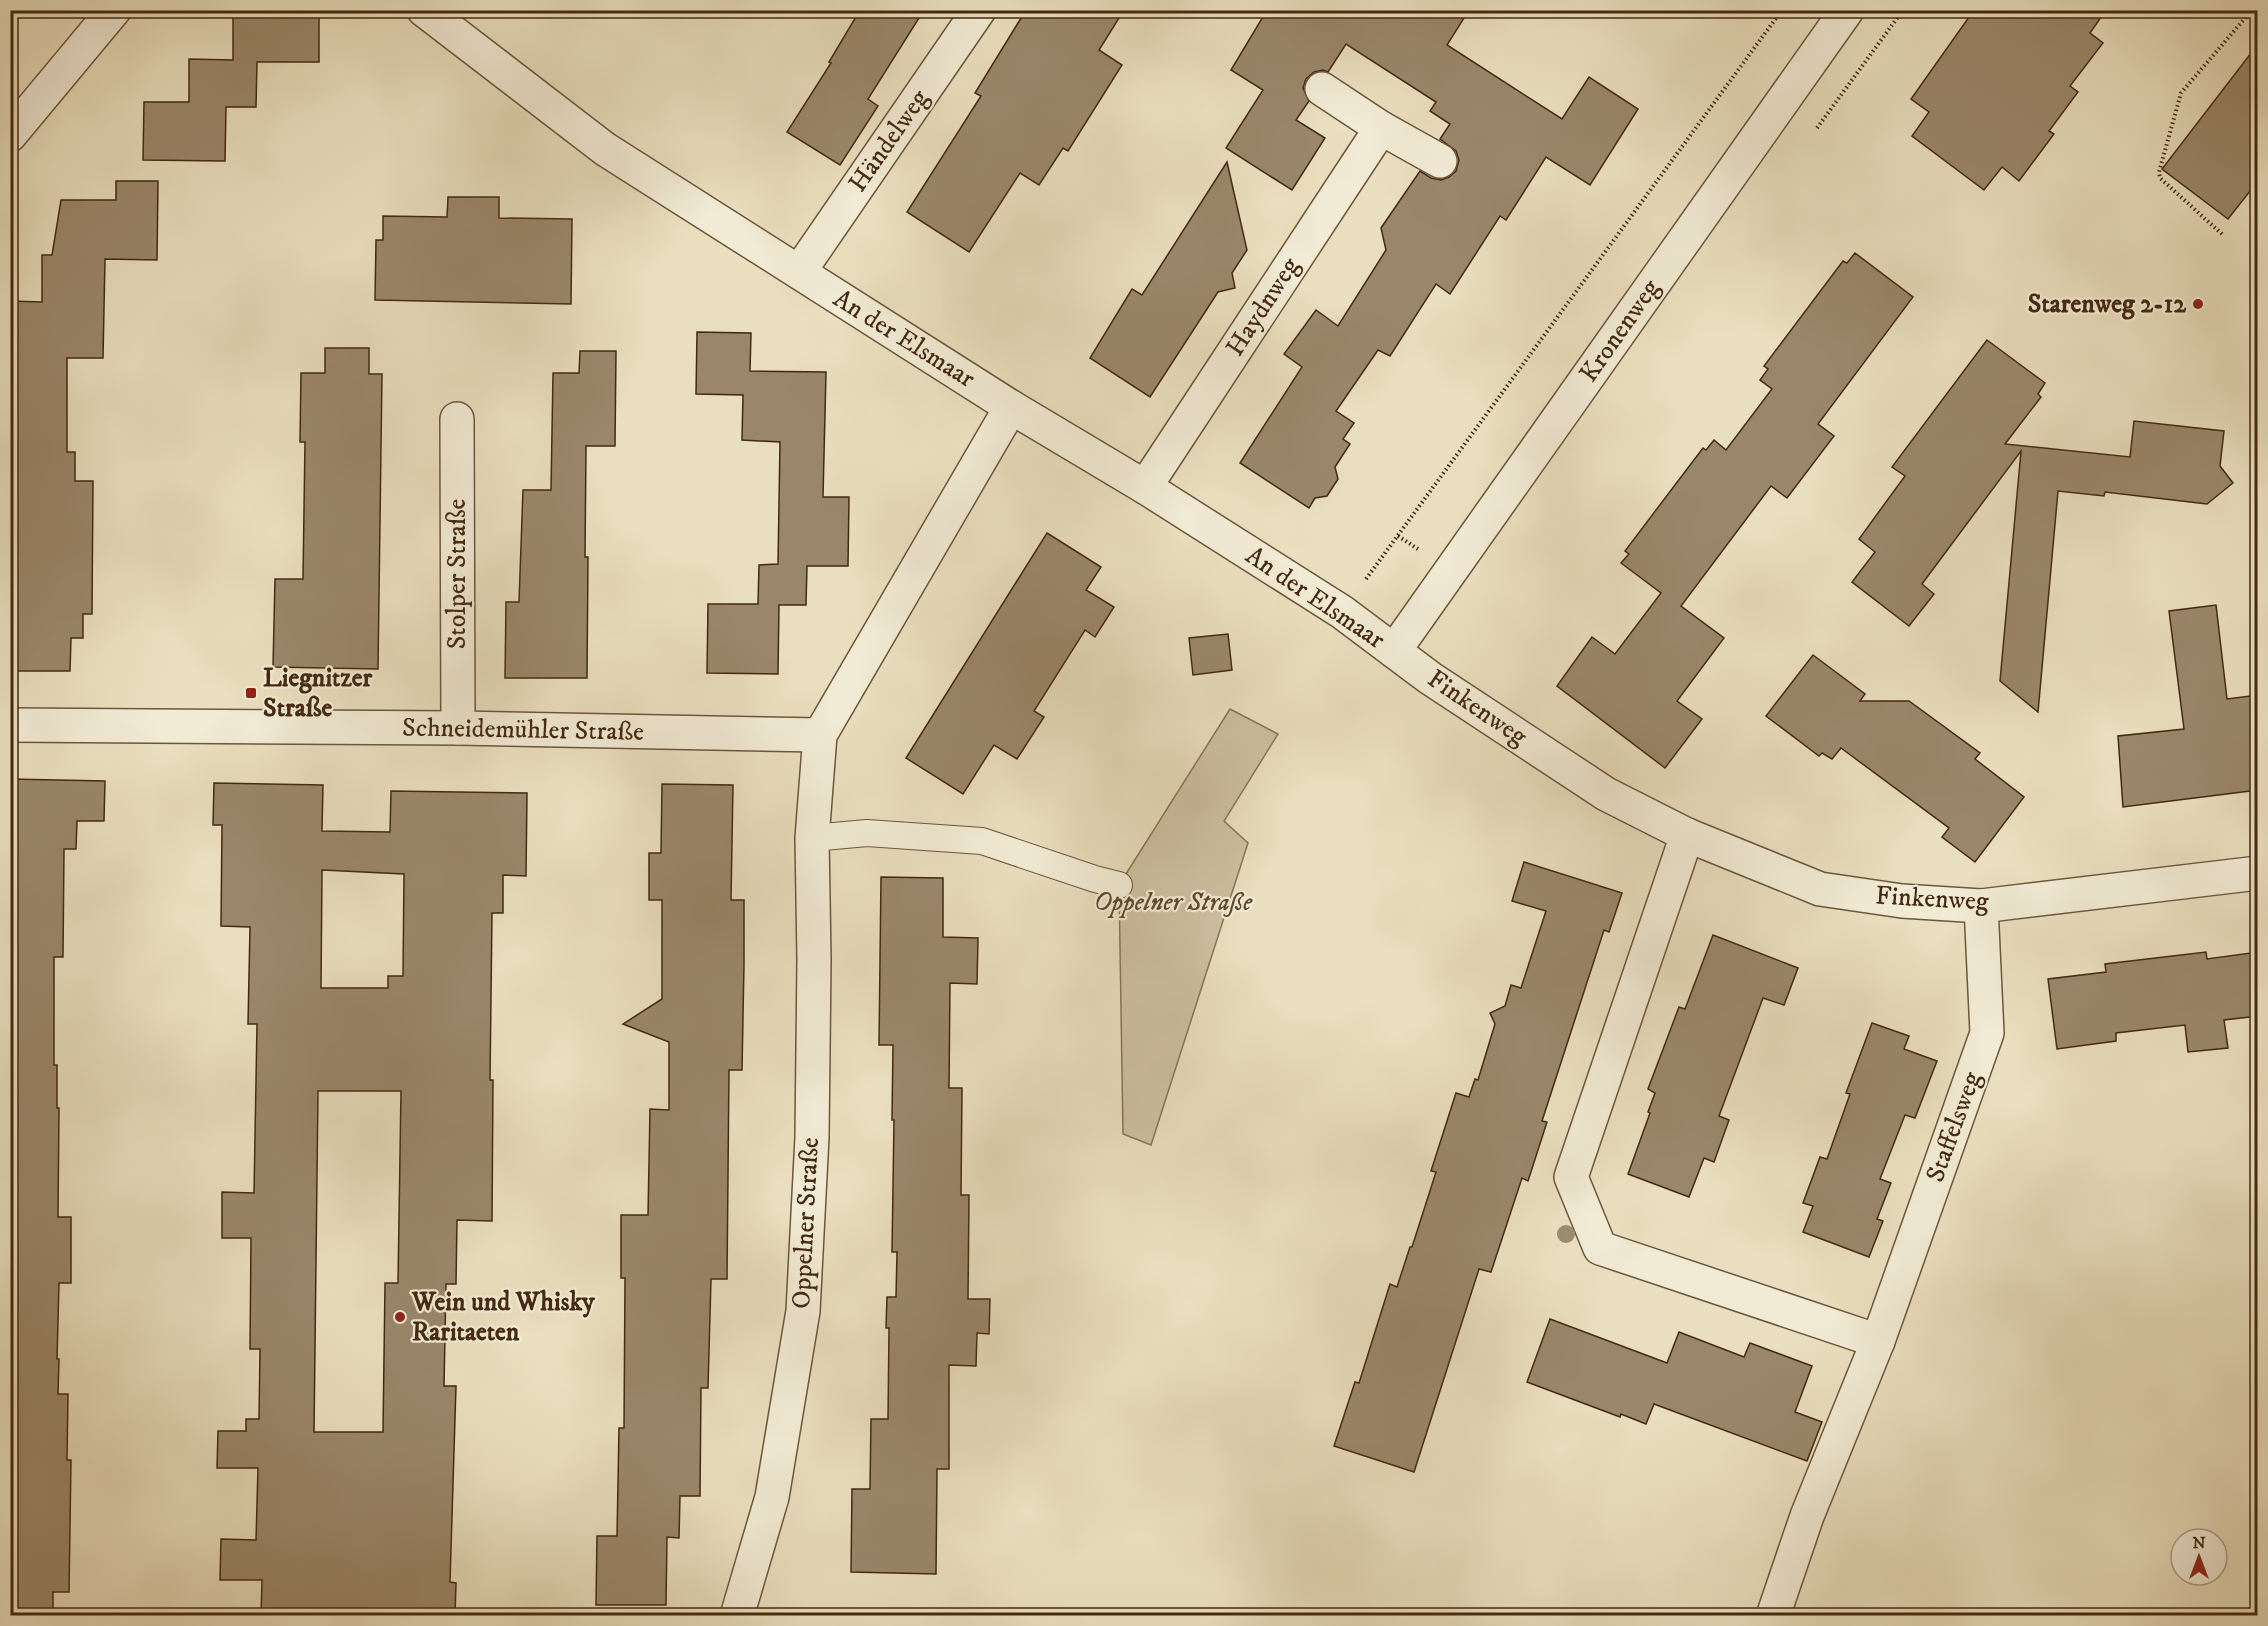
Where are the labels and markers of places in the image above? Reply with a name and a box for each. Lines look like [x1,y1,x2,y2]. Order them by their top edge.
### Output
place label: Starenweg 2-12 [2028,288,2187,321]
marker: Starenweg 2-12 [2191,297,2205,311]
place label: Liegnitzer Straße [263,662,372,725]
marker: Liegnitzer Straße [244,686,258,700]
place label: Wein und Whisky Raritaeten [411,1286,595,1349]
marker: Wein und Whisky Raritaeten [393,1310,407,1324]

